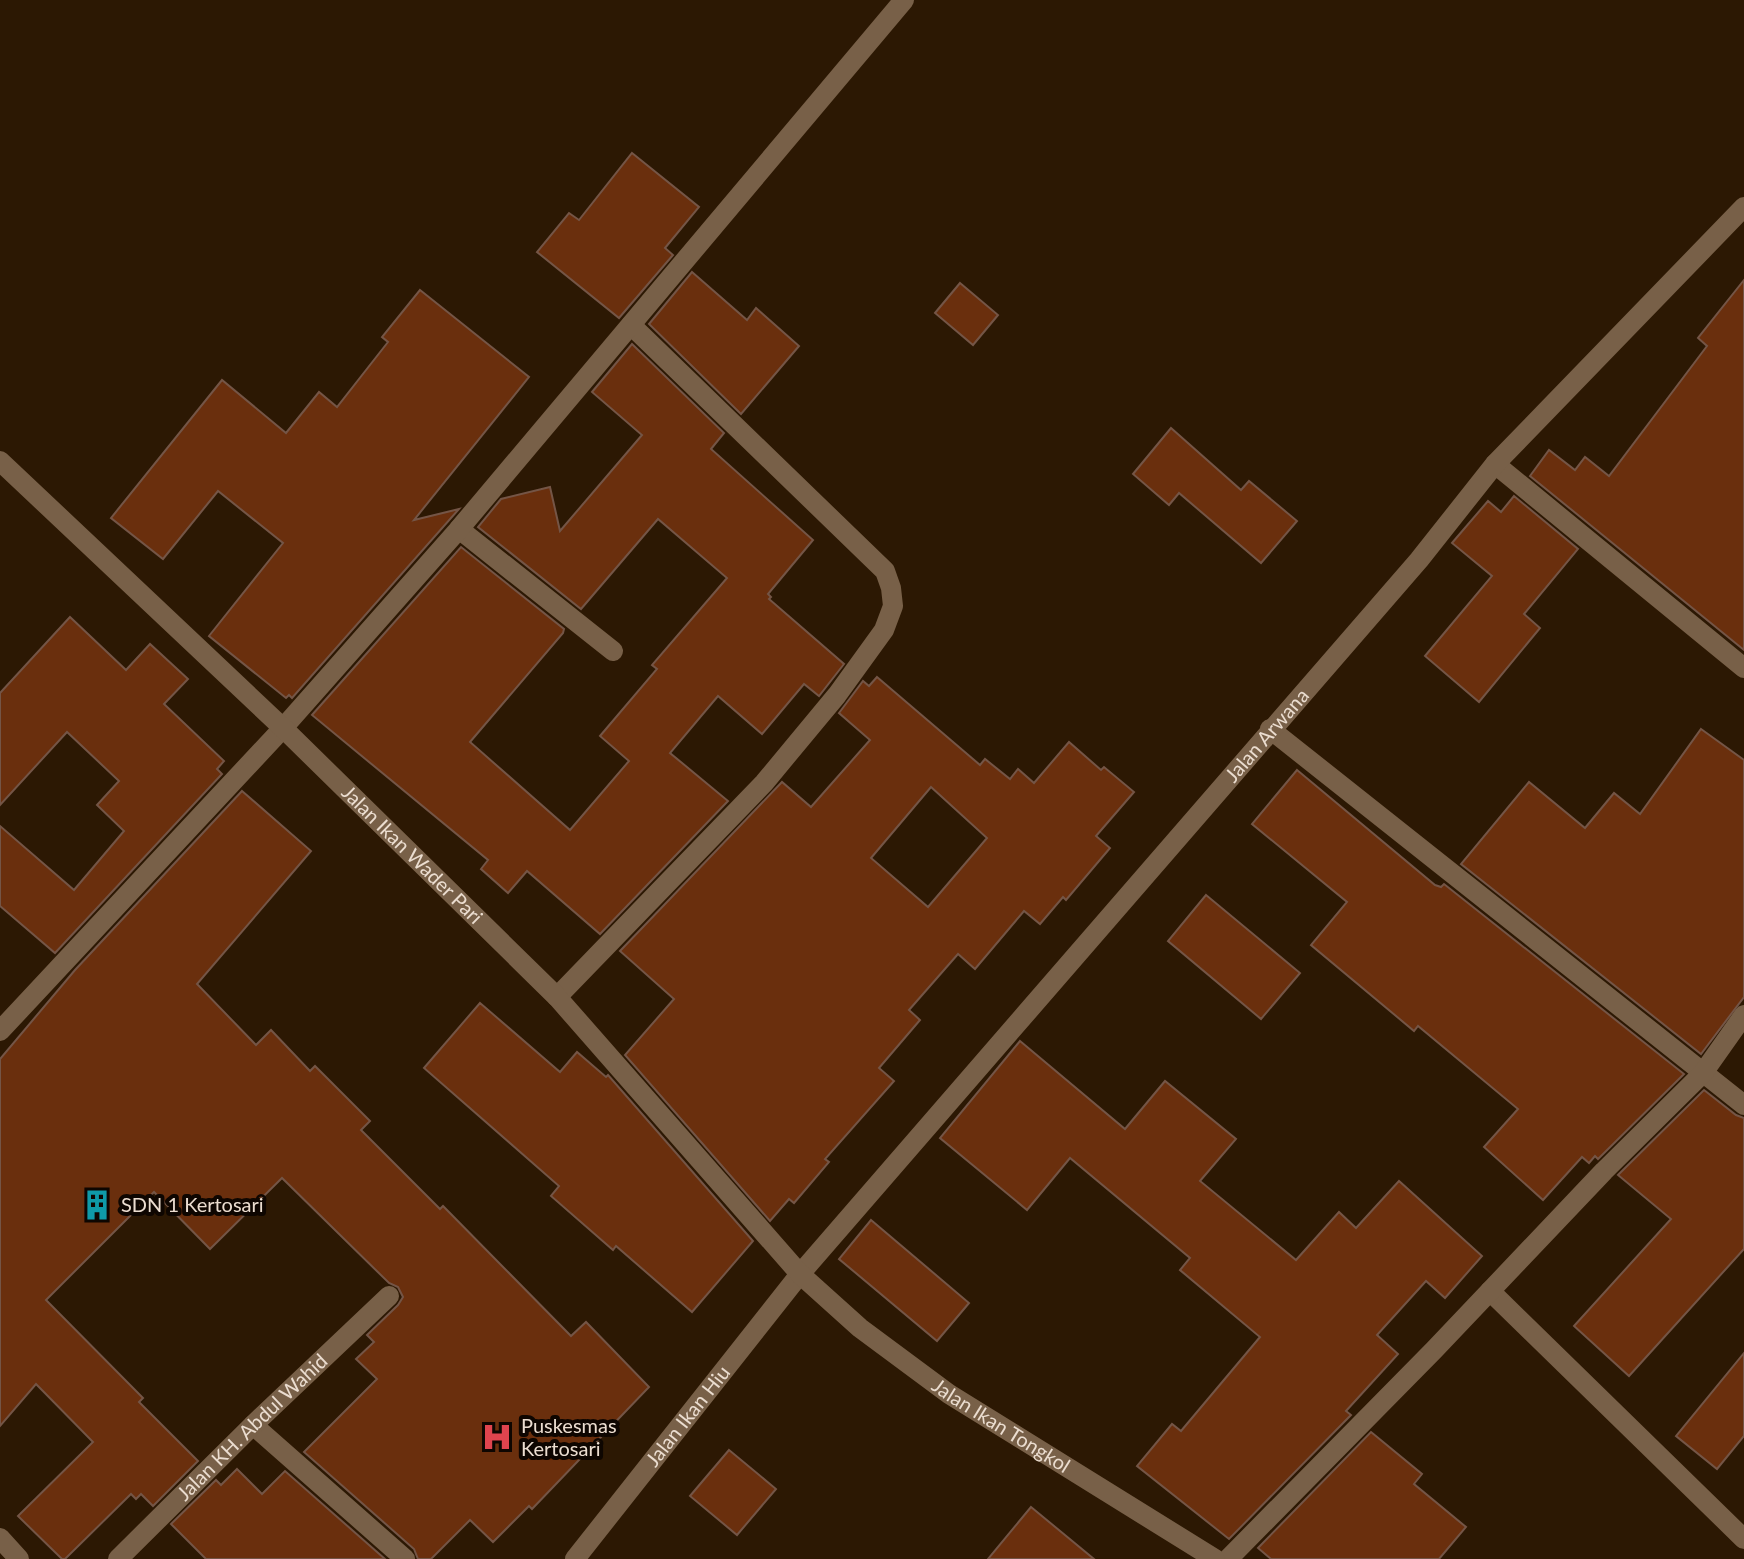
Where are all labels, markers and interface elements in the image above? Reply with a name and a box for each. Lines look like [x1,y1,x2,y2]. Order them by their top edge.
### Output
street label: Jalan Arwana [1219,683,1313,786]
street label: Jalan Ikan Wader Pari [337,780,488,928]
building icon: SDN 1 Kertosari [80,1188,114,1222]
place label: SDN 1 Kertosari [121,1192,264,1216]
street label: Jalan KH. Abdul Wahid [171,1348,332,1505]
street label: Jalan Ikan Hiu [640,1360,734,1471]
street label: Jalan Ikan Tongkol [928,1373,1075,1477]
place label: Puskesmas Kertosari [521,1413,617,1460]
hospital icon: Puskesmas Kertosari [480,1420,514,1454]

